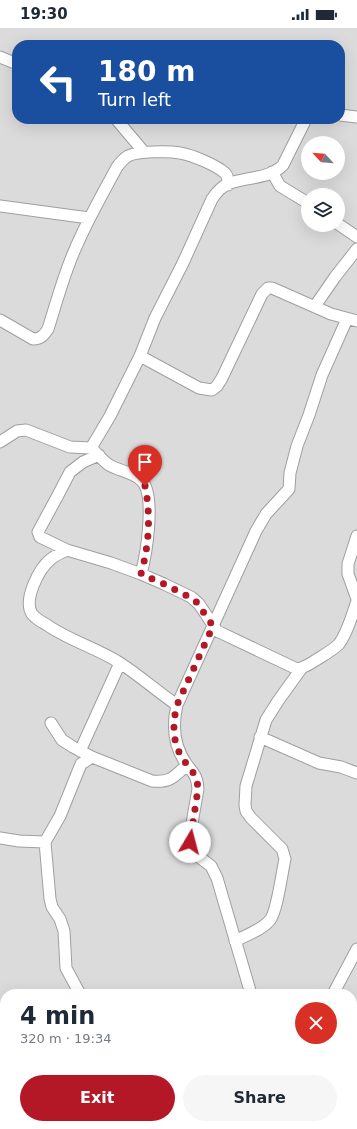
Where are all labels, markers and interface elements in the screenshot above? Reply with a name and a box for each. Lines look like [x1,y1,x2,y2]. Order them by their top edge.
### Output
text: 19:30 [20,5,68,23]
text: 180 m [98,55,195,88]
icon: left [32,56,84,108]
text: Turn left [98,89,171,110]
north arrow [301,136,345,180]
map controls [301,136,345,232]
button: layers [301,188,345,232]
pin [128,445,162,486]
icon: arrive [134,451,156,473]
position arrow [169,821,211,863]
text: 4 min [20,1002,95,1030]
button: close [295,1002,337,1044]
text: 320 m · 19:34 [20,1031,111,1046]
button: Exit [20,1075,175,1121]
button: Share [183,1075,337,1121]

